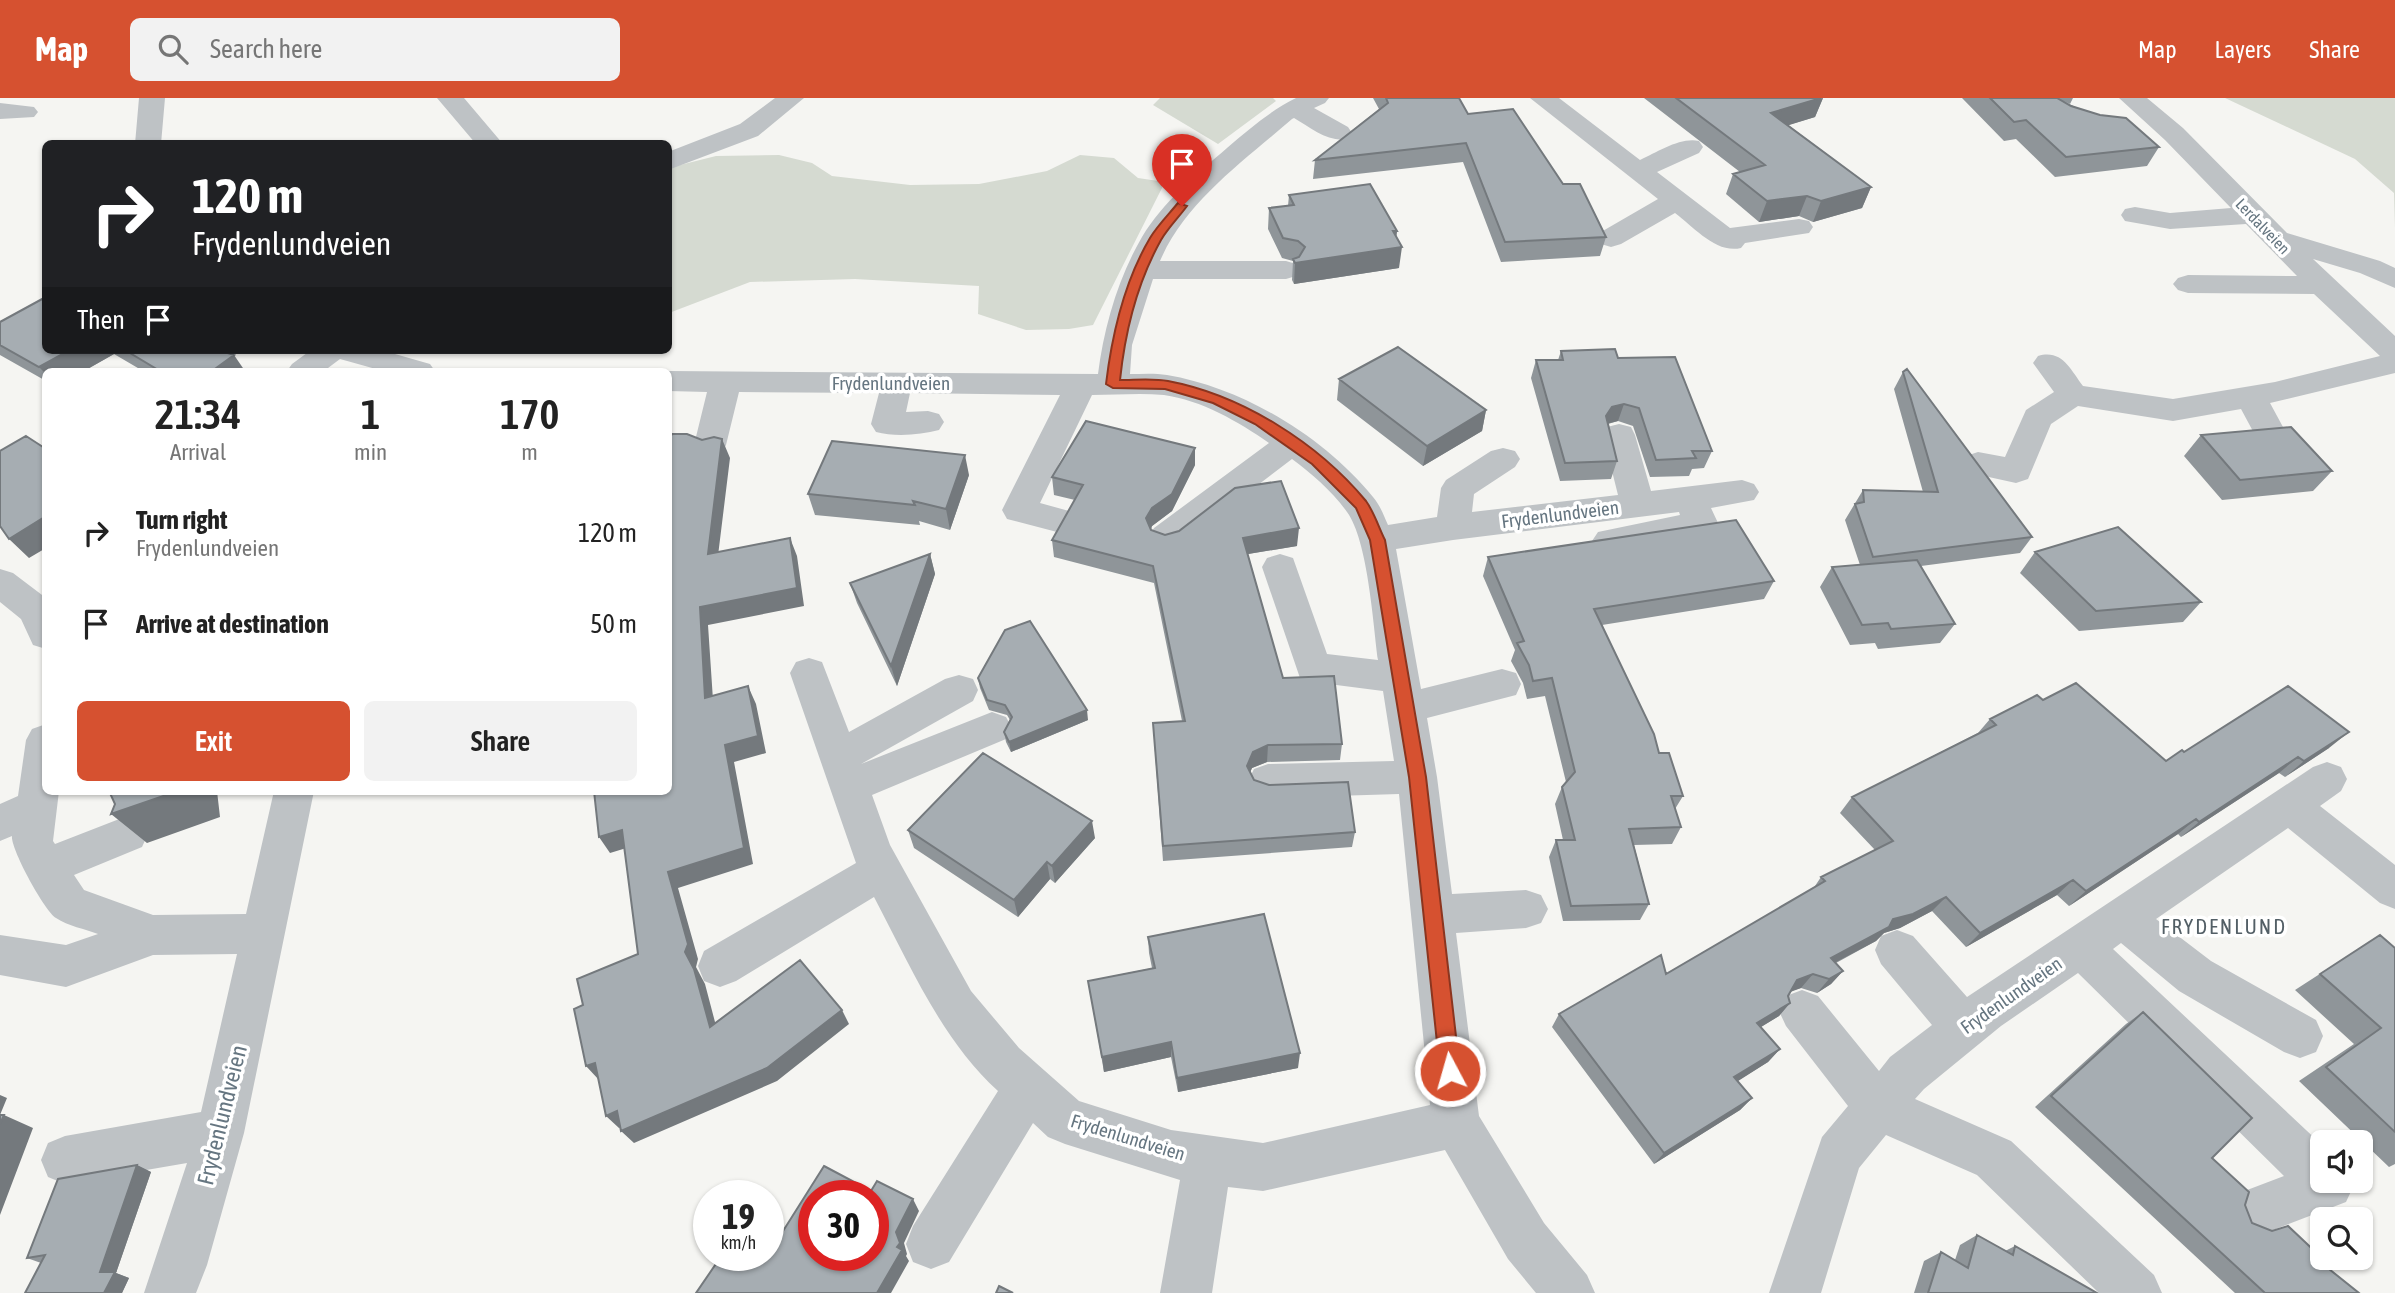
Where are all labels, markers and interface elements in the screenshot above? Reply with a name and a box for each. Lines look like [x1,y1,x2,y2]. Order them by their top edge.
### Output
search box [130,18,620,81]
text: Map [35,30,88,68]
icon: search [154,30,192,68]
text: Search here [210,34,322,64]
text: Map [2138,36,2177,63]
text: Layers [2215,36,2271,63]
text: Share [2309,36,2360,63]
pin [1152,134,1212,206]
icon: arrive [1163,145,1201,183]
text: 120 m [192,167,303,223]
icon: right [77,168,168,259]
street label: Lerdalveien [2232,195,2294,257]
text: Frydenlundveien [192,225,391,262]
icon: arrive [139,301,177,339]
text: Then [77,305,125,335]
street label: Frydenlundveien [832,372,950,394]
text: 21:34 [155,390,241,438]
text: 1 [361,390,380,438]
text: 170 [500,390,559,438]
text: Arrival [170,439,226,465]
text: min [354,439,387,465]
text: m [521,439,538,465]
street label: Frydenlundveien [1500,496,1620,532]
text: Turn right [136,505,227,535]
icon: right [77,514,115,552]
text: 120 m [578,518,637,548]
text: Frydenlundveien [136,535,279,561]
icon: arrive [77,605,115,643]
text: Arrive at destination [136,609,329,639]
text: 50 m [590,609,637,639]
button: Exit [77,701,350,781]
button: Share [364,701,637,781]
district label: FRYDENLUND [2161,914,2287,938]
street label: Frydenlundveien [1956,952,2066,1038]
position arrow [1413,1034,1487,1108]
street label: Frydenlundveien [192,1042,252,1188]
street label: Frydenlundveien [1068,1109,1188,1165]
map controls [2310,1130,2373,1270]
button: sound [2310,1130,2373,1193]
speed limit sign: 30 [798,1180,889,1271]
text: 19 [722,1196,755,1236]
button: search [2310,1207,2373,1270]
text: km/h [721,1232,756,1253]

